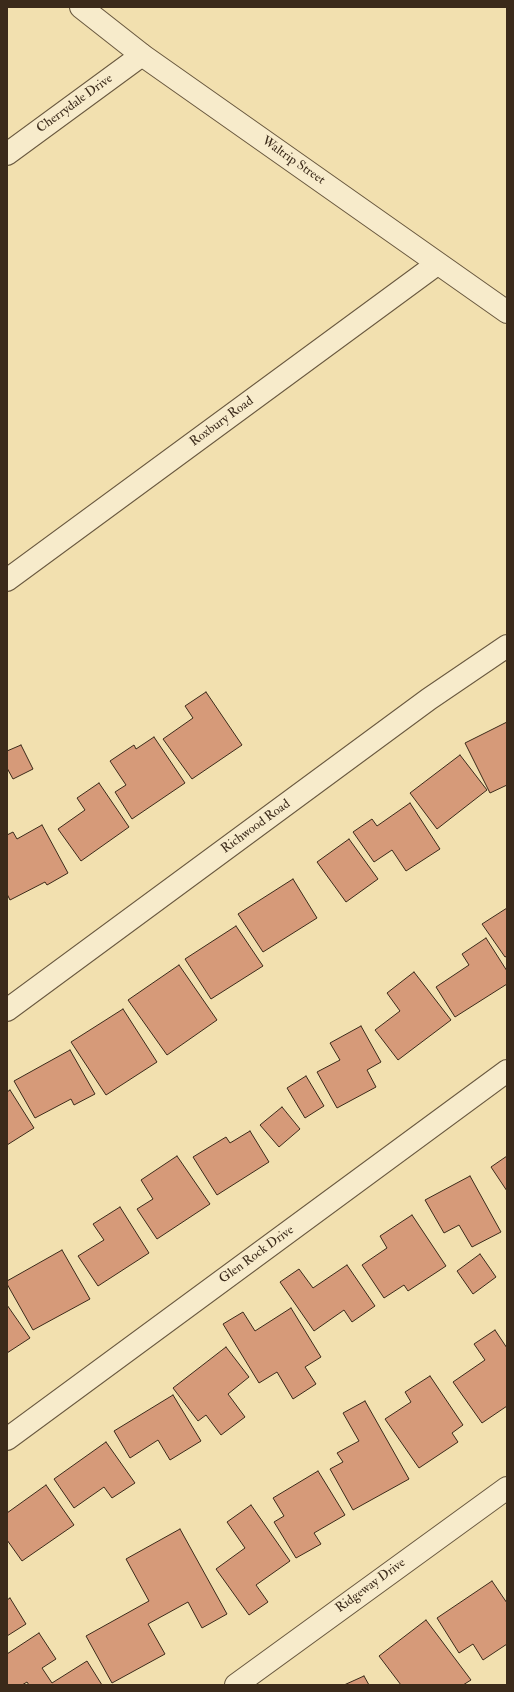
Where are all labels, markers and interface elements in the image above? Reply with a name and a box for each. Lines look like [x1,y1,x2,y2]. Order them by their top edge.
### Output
street label: Cherrydale Drive [34,71,116,137]
street label: Waltrip Street [258,133,328,189]
street label: Roxbury Road [187,394,257,450]
street label: Richwood Road [219,797,293,857]
street label: Glen Rock Drive [217,1223,297,1287]
street label: Ridgeway Drive [333,1555,409,1617]

